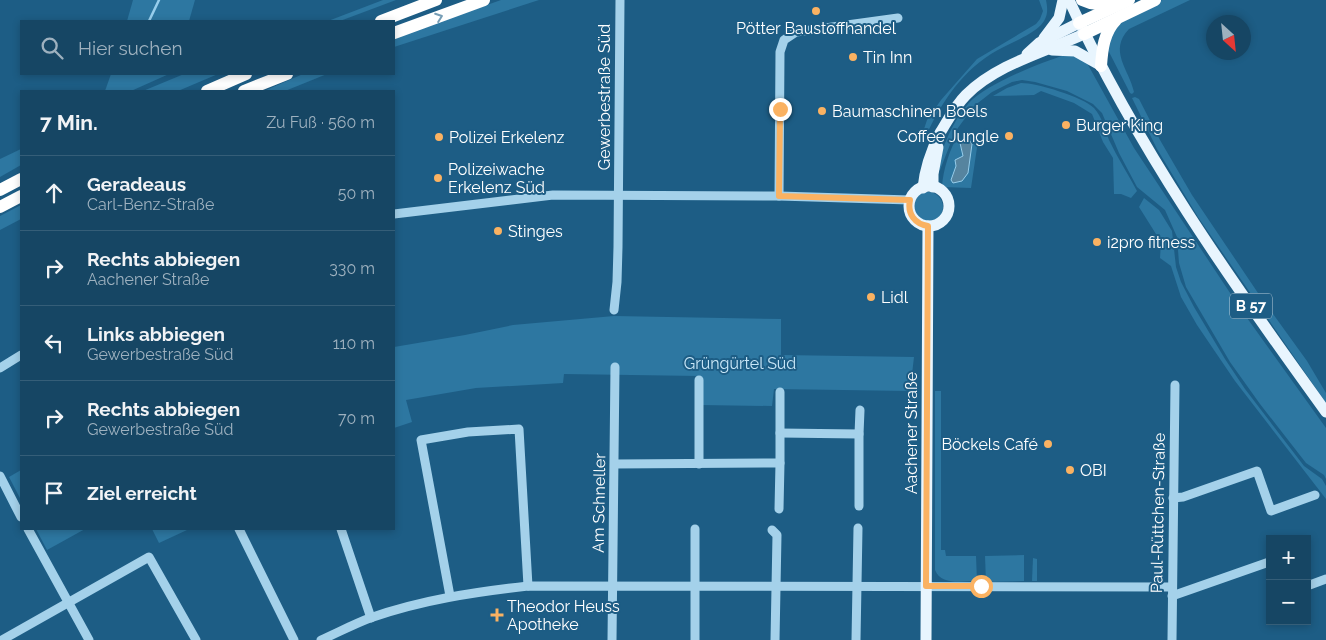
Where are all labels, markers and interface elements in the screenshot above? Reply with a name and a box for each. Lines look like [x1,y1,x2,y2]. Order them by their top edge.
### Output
marker: Pötter Baustoffhandel [810,5,822,17]
one-way arrow [434,13,443,23]
north arrow [1206,15,1251,60]
place label: Pötter Baustoffhandel [736,19,897,38]
search box [20,20,395,75]
street label: Gewerbestraße Süd [595,24,614,170]
icon: search [38,34,66,62]
text: Hier suchen [78,37,183,59]
place label: Tin Inn [863,48,912,67]
marker: Tin Inn [847,51,859,63]
route end [769,98,792,121]
place label: Baumaschinen Boels [832,102,988,121]
marker: Baumaschinen Boels [816,105,828,117]
text: 7 Min. [40,110,98,135]
text: Zu Fuß · 560 m [266,113,375,132]
place label: Burger King [1076,116,1163,135]
marker: Burger King [1060,119,1072,131]
place label: Coffee Jungle [897,127,999,146]
place label: Polizei Erkelenz [449,128,565,147]
marker: Coffee Jungle [1003,130,1015,142]
marker: Polizei Erkelenz [433,131,445,143]
place label: Polizeiwache Erkelenz Süd [448,160,545,197]
marker: Polizeiwache Erkelenz Süd [432,172,444,184]
text: Geradeaus [87,173,186,195]
icon: ahead [40,179,68,207]
text: 50 m [338,184,375,203]
text: Carl-Benz-Straße [87,195,214,214]
place label: Stinges [508,222,563,241]
marker: Stinges [492,225,504,237]
place label: i2pro fitness [1107,233,1196,252]
marker: i2pro fitness [1091,236,1103,248]
text: Rechts abbiegen [87,248,240,270]
icon: right [40,254,68,282]
text: 330 m [329,259,375,278]
text: Aachener Straße [87,270,209,289]
place label: Lidl [881,288,909,307]
marker: Lidl [865,291,877,303]
road number: B 57 [1230,294,1272,318]
text: Links abbiegen [87,323,225,345]
icon: left [40,329,68,357]
text: 110 m [333,334,375,353]
text: Gewerbestraße Süd [87,345,233,364]
park label: Grüngürtel Süd [684,354,796,373]
street label: Aachener Straße [902,372,921,494]
text: Rechts abbiegen [87,398,240,420]
icon: right [40,404,68,432]
text: 70 m [338,409,375,428]
text: Gewerbestraße Süd [87,420,233,439]
street label: Paul-Rüttchen-Straße [1147,433,1169,593]
place label: Böckels Café [941,435,1038,454]
marker: Böckels Café [1042,438,1054,450]
street label: Am Schneller [589,453,609,553]
place label: OBI [1080,461,1107,480]
marker: OBI [1064,464,1076,476]
icon: arrive [40,479,68,507]
text: Ziel erreicht [87,482,197,504]
map controls [1266,535,1311,625]
button: + [1266,535,1311,580]
route start [970,575,993,598]
button: − [1266,580,1311,625]
place label: Theodor Heuss Apotheke [507,597,620,634]
marker: Theodor Heuss Apotheke [491,609,503,621]

